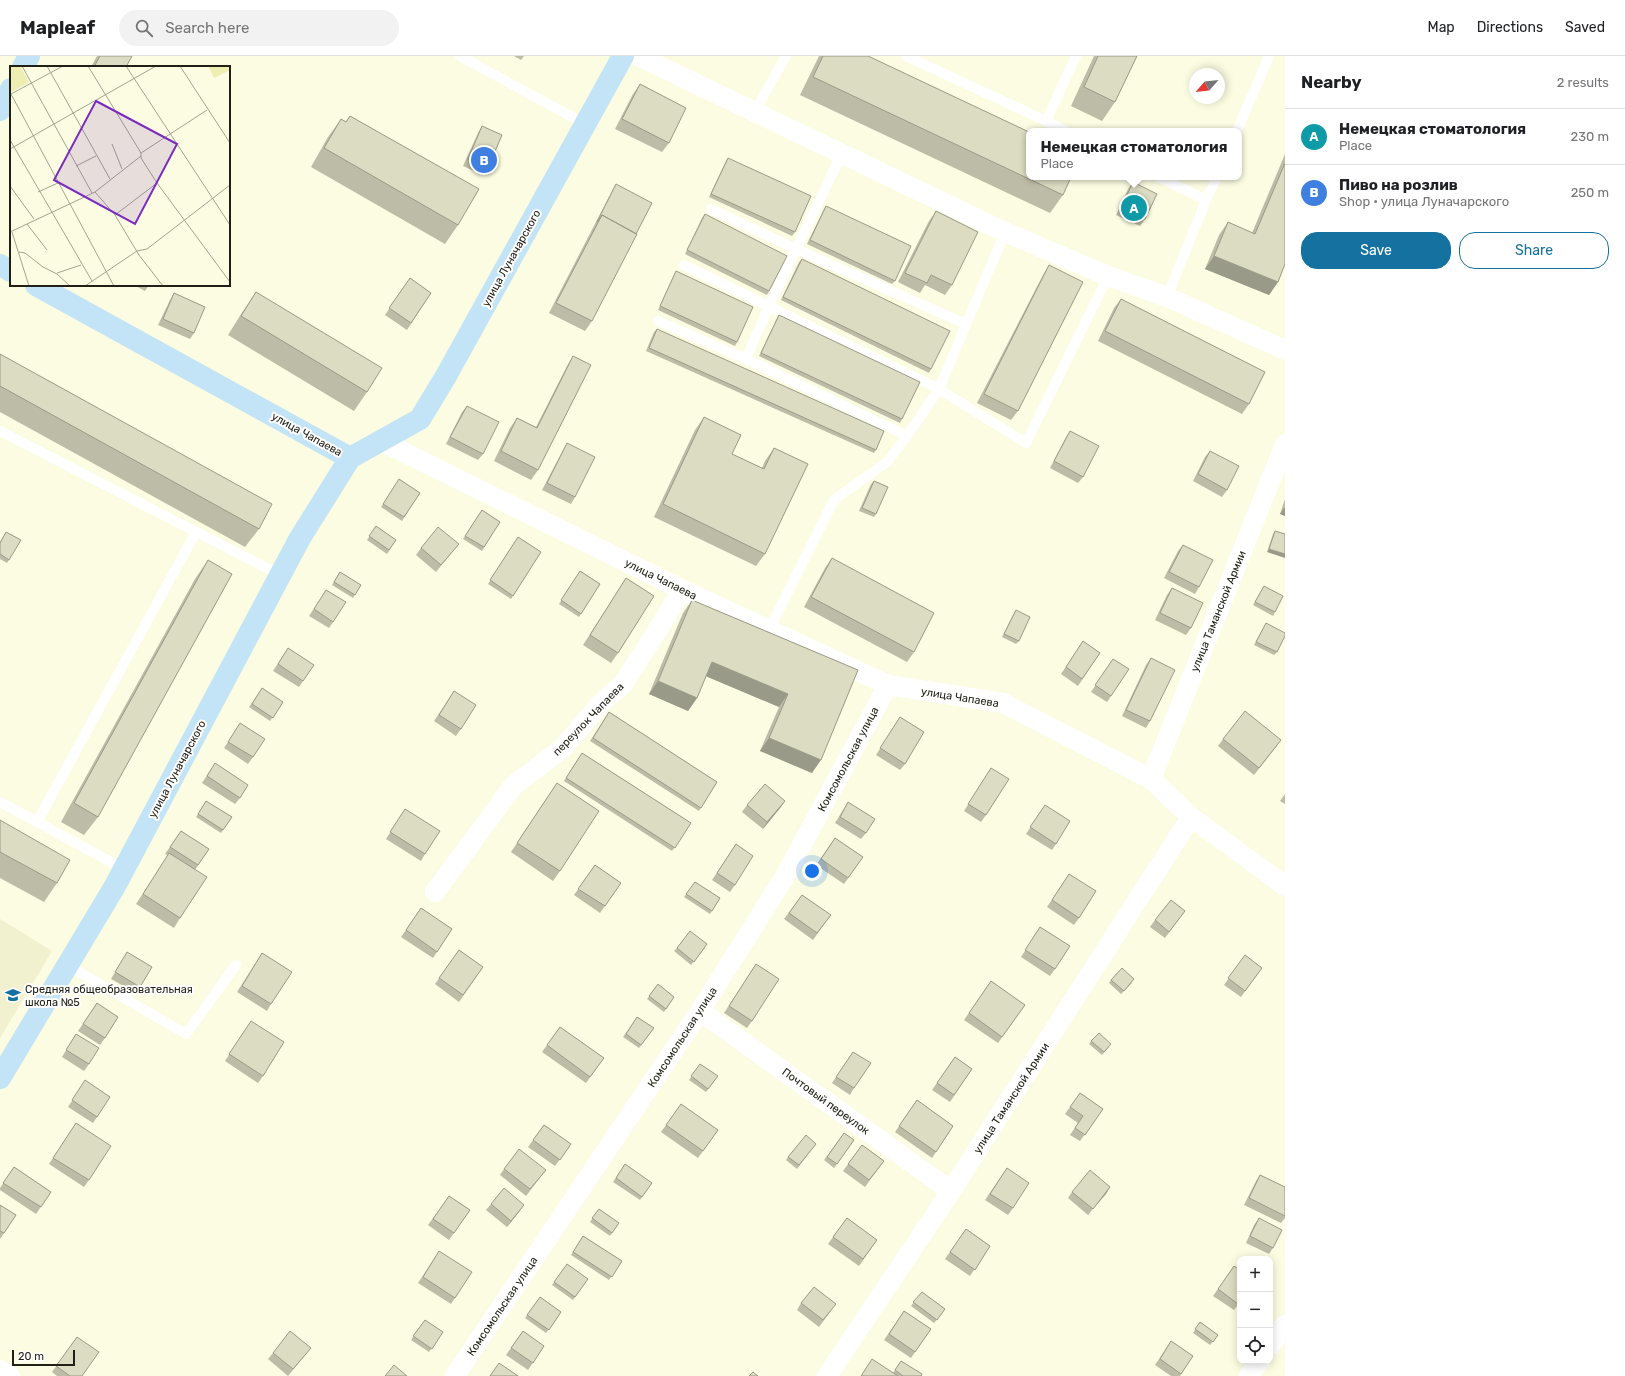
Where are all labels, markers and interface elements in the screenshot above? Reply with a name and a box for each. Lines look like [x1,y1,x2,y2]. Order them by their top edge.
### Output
search box [119,10,399,46]
text: Mapleaf [20,16,95,39]
icon: search [133,17,155,39]
text: Search here [165,19,249,37]
text: Map [1428,19,1455,36]
text: Directions [1477,19,1543,36]
text: Saved [1565,19,1605,36]
inset map [10,66,230,286]
north arrow [1189,68,1225,104]
text: Nearby [1301,72,1362,92]
text: 2 results [1557,75,1609,90]
text: Немецкая стоматология [1339,120,1526,138]
popup [1026,128,1242,180]
text: A [1309,129,1319,144]
text: 230 m [1571,129,1609,144]
text: Немецкая стоматология [1040,138,1228,156]
text: Place [1339,138,1372,153]
pin: B [471,145,497,175]
text: Place [1040,156,1074,171]
text: Пиво на розлив [1339,176,1458,194]
text: B [1309,185,1319,200]
text: 250 m [1571,185,1609,200]
pin: A [1121,193,1147,223]
text: Shop · улица Луначарского [1339,194,1509,209]
street label: улица Луначарского [479,208,543,309]
button: Save [1301,232,1451,269]
button: Share [1459,232,1609,269]
street label: улица Чапаева [269,410,344,459]
street label: улица Таманской Армии [1188,549,1249,674]
street label: улица Чапаева [623,556,699,603]
street label: переулок Чапаева [550,680,627,759]
street label: улица Чапаева [920,685,1000,710]
street label: Комсомольская улица [815,705,882,814]
street label: улица Луначарского [146,718,209,820]
your location [802,861,822,881]
place label: Средняя общеобразовательная школа №5 [25,983,193,1009]
street label: Комсомольская улица [645,985,720,1090]
school or university icon: Средняя общеобразовательная школа №5 [4,986,22,1004]
street label: улица Таманской Армии [971,1041,1052,1156]
street label: Почтовый переулок [779,1065,872,1138]
street label: Комсомольская улица [464,1254,540,1358]
map controls [1237,1256,1273,1364]
button: + [1237,1256,1273,1292]
button: − [1237,1292,1273,1328]
button: locate [1237,1328,1273,1364]
scale bar [12,1348,75,1367]
text: 20 m [18,1350,44,1363]

